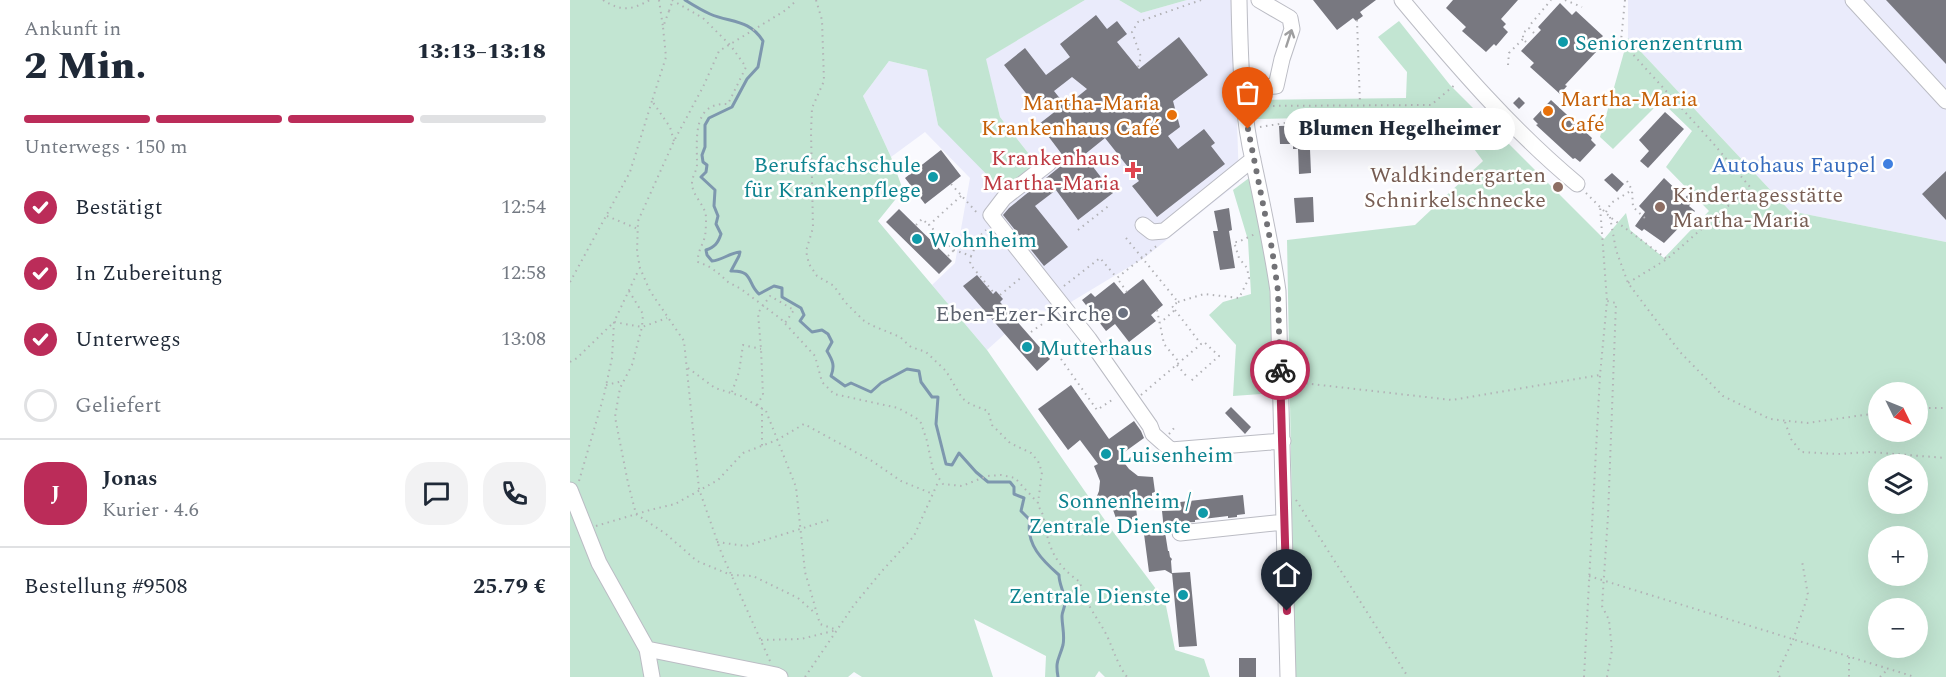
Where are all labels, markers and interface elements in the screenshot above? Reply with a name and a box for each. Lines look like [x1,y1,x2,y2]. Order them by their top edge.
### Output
text: Ankunft in [24,14,121,44]
place label: Seniorenzentrum [1575,27,1743,60]
one-way arrow [1284,29,1295,48]
text: 13:13–13:18 [417,35,546,68]
marker: Seniorenzentrum [1556,35,1570,49]
text: 2 Min. [24,37,146,96]
pin [1222,67,1273,129]
icon: bag [1231,76,1264,109]
place label: Martha-Maria Café [1560,83,1698,141]
place label: Martha-Maria Krankenhaus Café [981,87,1160,145]
marker: Martha-Maria Café [1541,104,1555,118]
marker: Martha-Maria Krankenhaus Café [1165,108,1179,122]
callout: Blumen Hegelheimer [1284,108,1515,150]
text: Blumen Hegelheimer [1298,114,1501,144]
text: Unterwegs · 150 m [24,132,187,162]
place label: Krankenhaus Martha-Maria [982,142,1120,200]
place label: Berufsfachschule für Krankenpflege [744,149,921,207]
place label: Autohaus Faupel [1711,149,1876,182]
marker: Autohaus Faupel [1881,157,1895,171]
place label: Waldkindergarten Schnirkelschnecke [1364,159,1546,217]
marker: Krankenhaus Martha-Maria [1124,161,1142,179]
marker: Berufsfachschule für Krankenpflege [926,170,940,184]
place label: Kindertagesstätte Martha-Maria [1672,179,1843,237]
marker: Waldkindergarten Schnirkelschnecke [1551,180,1565,194]
icon: check [24,191,57,224]
text: Bestätigt [75,191,163,224]
text: 12:54 [501,192,546,222]
marker: Kindertagesstätte Martha-Maria [1653,200,1667,214]
place label: Wohnheim [929,224,1037,257]
marker: Wohnheim [910,232,924,246]
icon: check [24,257,57,290]
text: In Zubereitung [75,257,223,290]
text: 12:58 [501,258,546,288]
place label: Eben-Ezer-Kirche [935,298,1111,331]
marker: Eben-Ezer-Kirche [1116,306,1130,320]
icon: check [24,323,57,356]
text: Unterwegs [75,323,181,356]
text: 13:08 [501,324,546,354]
place label: Mutterhaus [1039,332,1153,365]
marker: Mutterhaus [1020,340,1034,354]
courier [1250,340,1310,400]
icon: bike [1264,354,1297,387]
north arrow [1868,382,1928,442]
map controls [1868,382,1928,658]
text: Geliefert [75,389,161,422]
place label: Luisenheim [1118,439,1233,472]
marker: Luisenheim [1099,447,1113,461]
button: layers [1868,454,1928,514]
text: Jonas [102,462,158,495]
button: chat [405,462,468,525]
button: phone [483,462,546,525]
text: J [51,477,60,510]
place label: Sonnenheim / Zentrale Dienste [1028,485,1191,543]
text: Kurier · 4.6 [102,495,199,525]
marker: Sonnenheim / Zentrale Dienste [1196,506,1210,520]
button: + [1868,526,1928,586]
pin [1261,549,1312,611]
icon: home [1270,558,1303,591]
text: Bestellung #9508 [24,570,188,603]
text: 25.79 € [473,570,546,603]
place label: Zentrale Dienste [1008,580,1171,613]
marker: Zentrale Dienste [1176,588,1190,602]
button: − [1868,598,1928,658]

